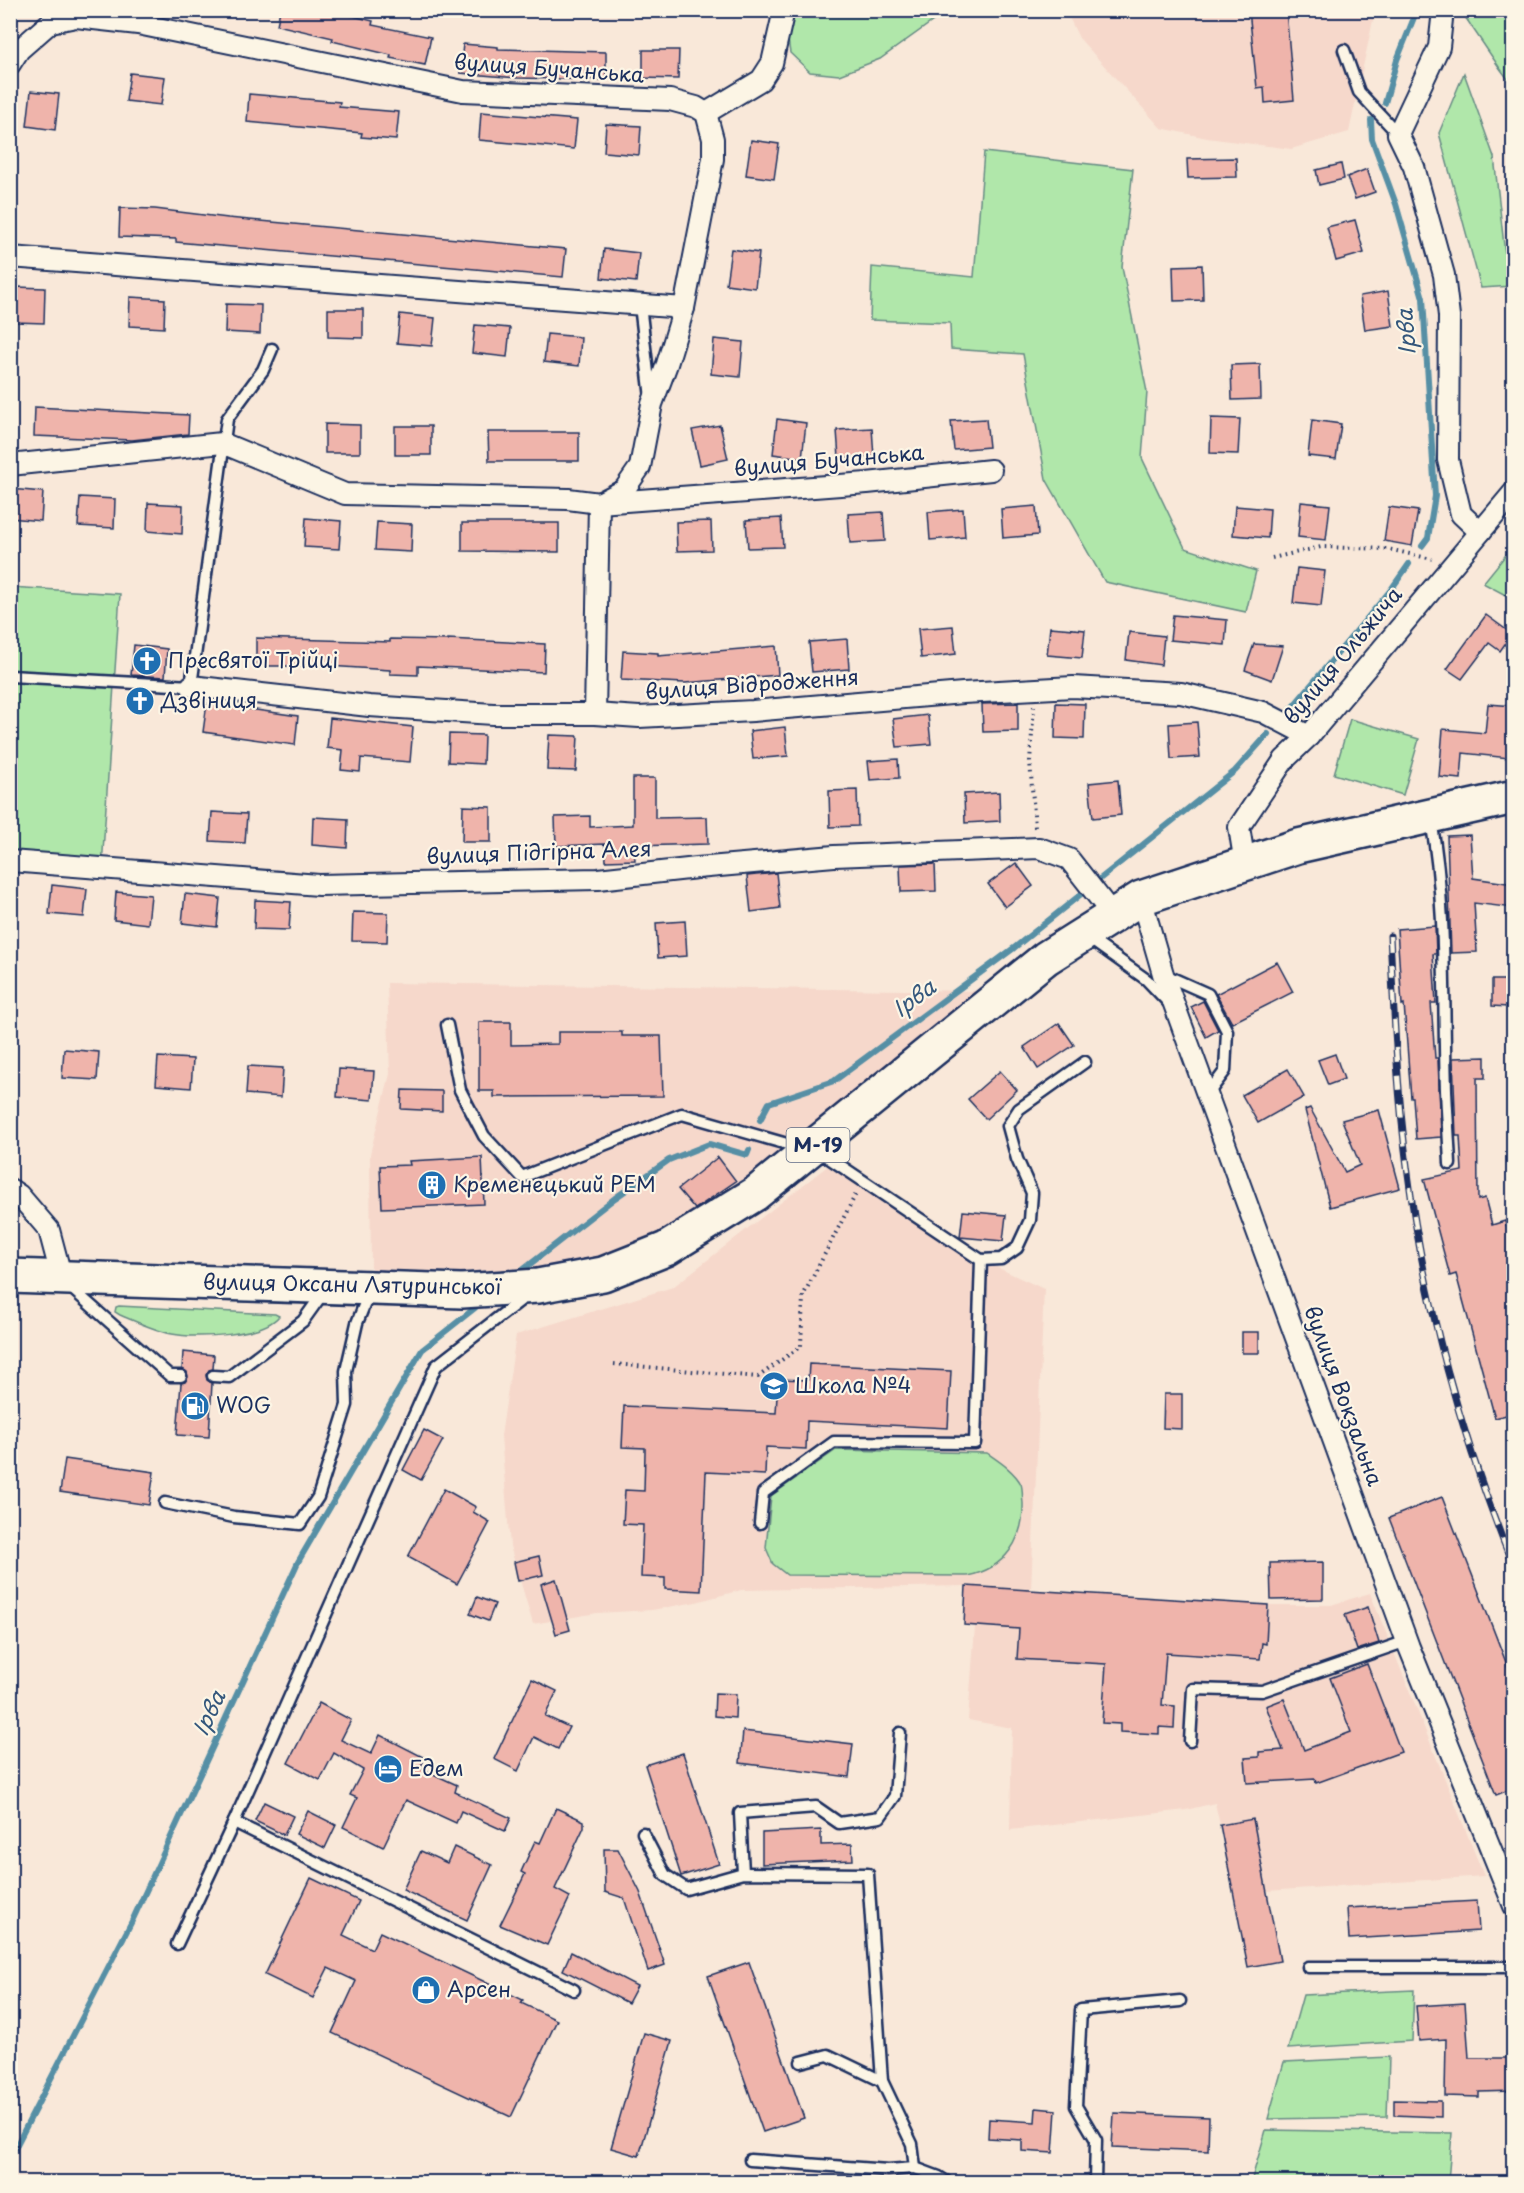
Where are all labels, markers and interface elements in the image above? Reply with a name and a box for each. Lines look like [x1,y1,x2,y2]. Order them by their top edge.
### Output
street label: вулиця Бучанська [453,44,645,90]
water label: Ірва [1386,307,1423,356]
street label: вулиця Бучанська [733,435,925,483]
street label: вулиця Ольжича [1274,578,1409,730]
place label: Пресвятої Трійці [168,643,338,675]
church icon: Пресвятої Трійці [131,645,163,677]
street label: вулиця Відродження [644,660,860,706]
place label: Дзвіниця [160,683,257,715]
church icon: Дзвіниця [124,685,156,717]
street label: вулиця Підгірна Алея [426,831,652,871]
water label: Ірва [885,969,943,1024]
road number: М-19 [786,1128,850,1162]
place label: Кременецький РЕМ [453,1167,656,1199]
building icon: Кременецький РЕМ [416,1169,448,1201]
street label: вулиця Оксани Лятуринської [203,1264,503,1302]
street label: вулиця Вокзальна [1297,1301,1392,1490]
place label: Школа №4 [795,1368,911,1400]
school or university icon: Школа №4 [758,1370,790,1402]
place label: WOG [216,1388,271,1420]
fuel station icon: WOG [179,1390,211,1422]
water label: Ірва [183,1683,233,1740]
place label: Едем [409,1751,464,1783]
hotel icon: Едем [372,1753,404,1785]
place label: Арсен [447,1972,511,2004]
shop icon: Арсен [410,1974,442,2006]

